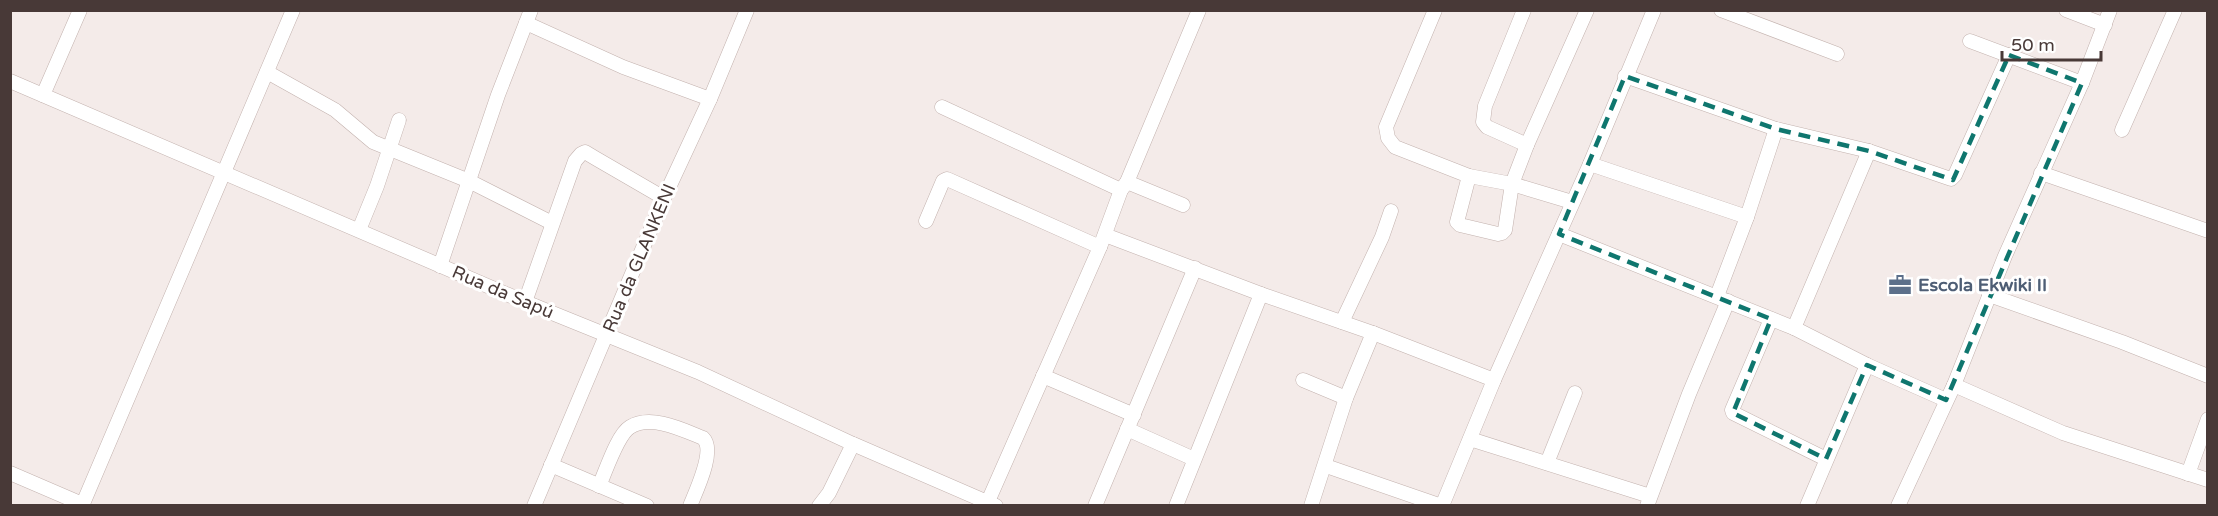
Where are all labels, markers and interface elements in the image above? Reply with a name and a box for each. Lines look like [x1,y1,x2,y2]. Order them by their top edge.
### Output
scale bar [2002,24,2101,62]
text: 50 m [2011,34,2055,56]
street label: Rua da GLANKENI [598,180,680,336]
street label: Rua da Sapú [449,261,557,323]
office icon: Escola Ekwiki II [1887,272,1913,298]
place label: Escola Ekwiki II [1918,274,2047,296]

